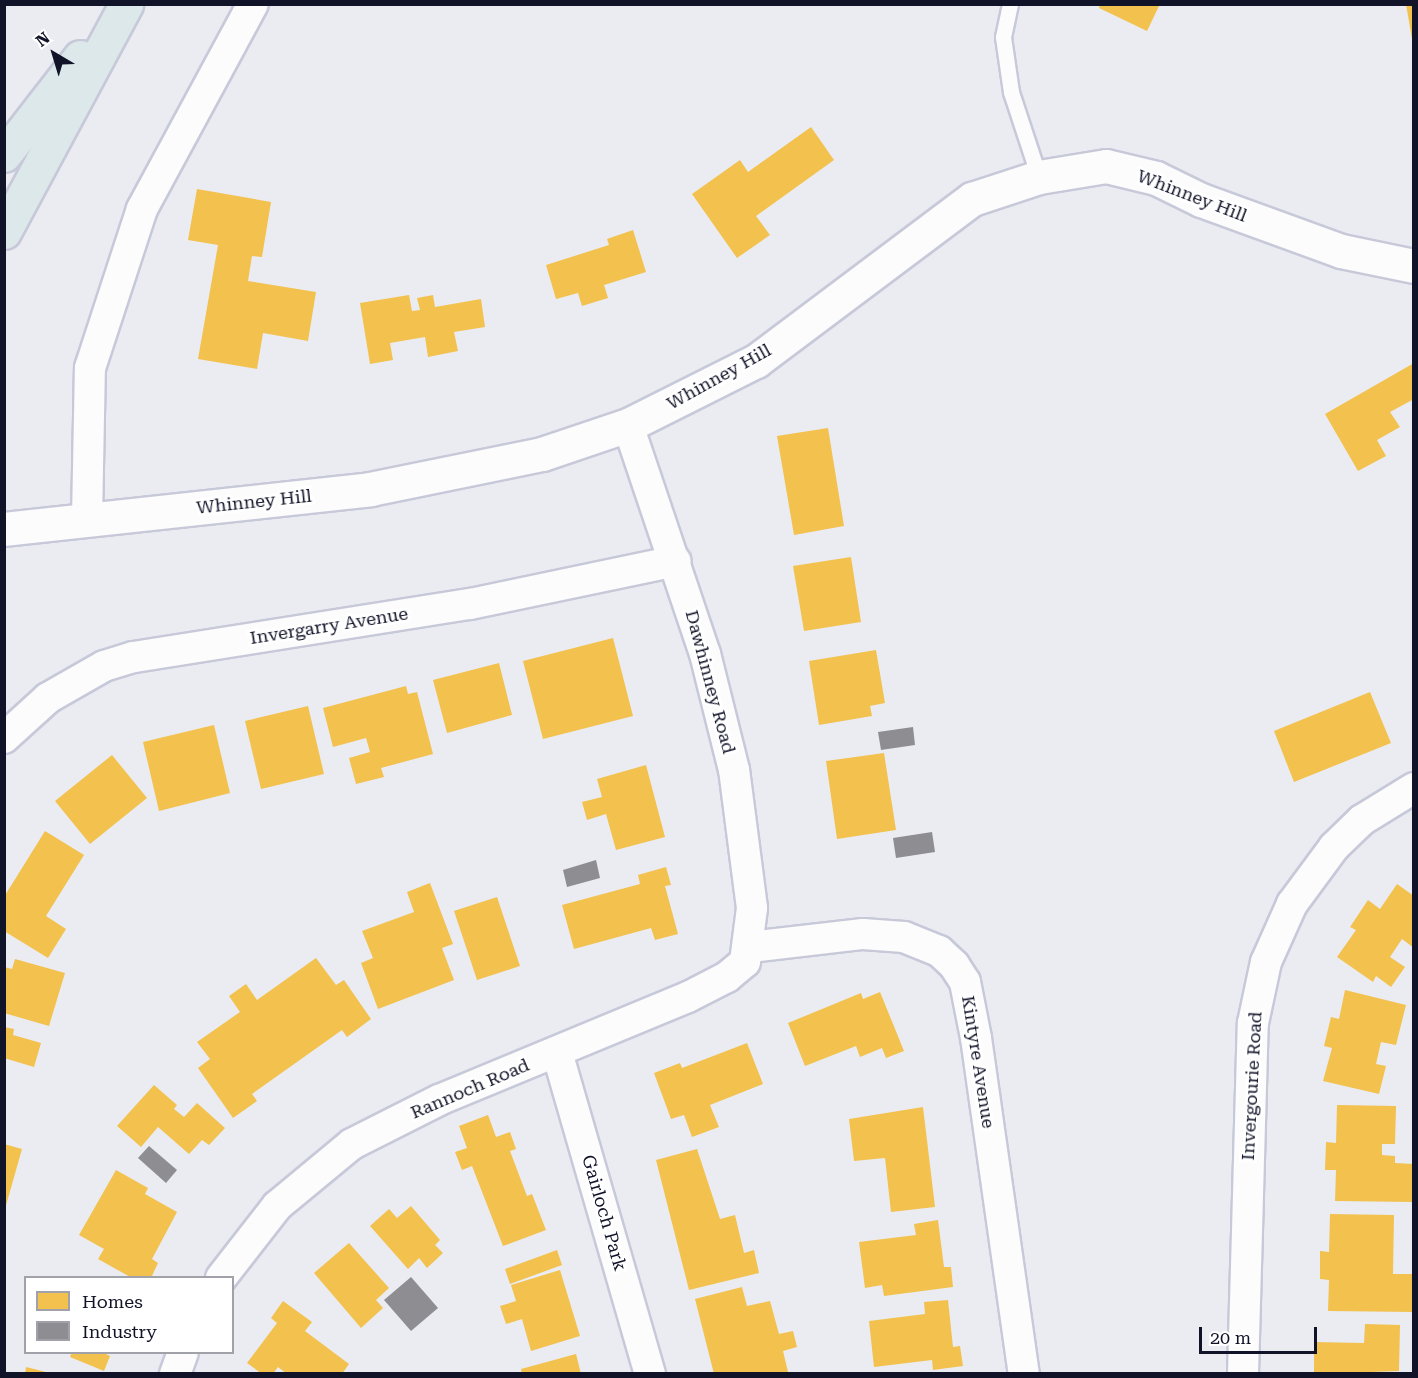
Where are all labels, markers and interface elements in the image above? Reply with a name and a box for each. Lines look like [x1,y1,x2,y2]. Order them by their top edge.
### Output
north arrow [24,24,84,84]
text: N [32,28,53,51]
street label: Whinney Hill [1134,165,1250,227]
street label: Whinney Hill [663,339,775,415]
street label: Whinney Hill [195,485,313,519]
street label: Invergarry Avenue [248,603,410,649]
street label: Dawhinney Road [680,608,740,756]
street label: Kintyre Avenue [957,994,999,1130]
street label: Invergourie Road [1237,1011,1267,1161]
street label: Rannoch Road [407,1054,533,1124]
street label: Gairloch Park [577,1153,631,1273]
legend [24,1276,234,1354]
text: Homes [82,1291,143,1312]
scale bar [1202,1315,1320,1353]
text: Industry [82,1321,157,1342]
text: 20 m [1210,1327,1251,1348]

